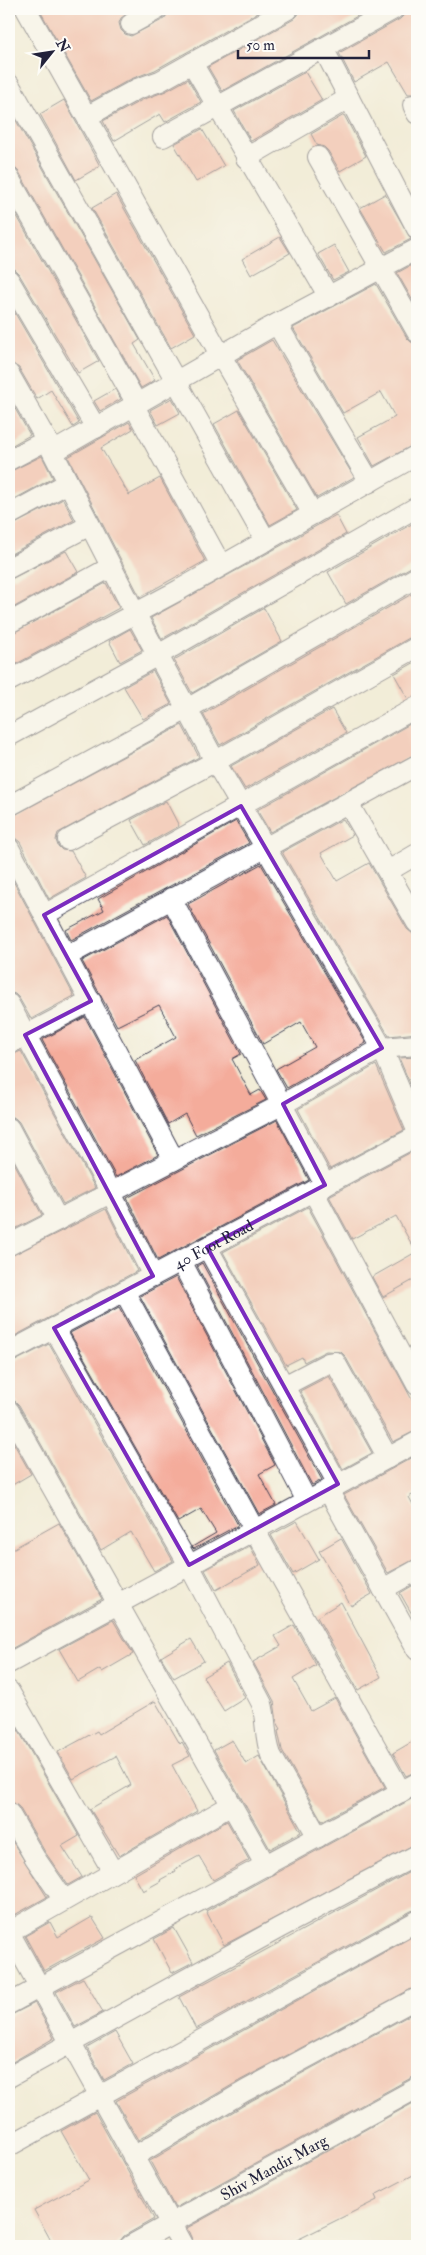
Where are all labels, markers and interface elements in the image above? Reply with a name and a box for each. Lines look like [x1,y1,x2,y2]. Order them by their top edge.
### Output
north arrow [28,28,78,78]
scale bar [238,28,370,60]
text: N [52,35,74,56]
text: 50 m [246,36,275,55]
street label: 40 Foot Road [170,1215,257,1274]
street label: Shiv Mandir Marg [217,2130,332,2205]

